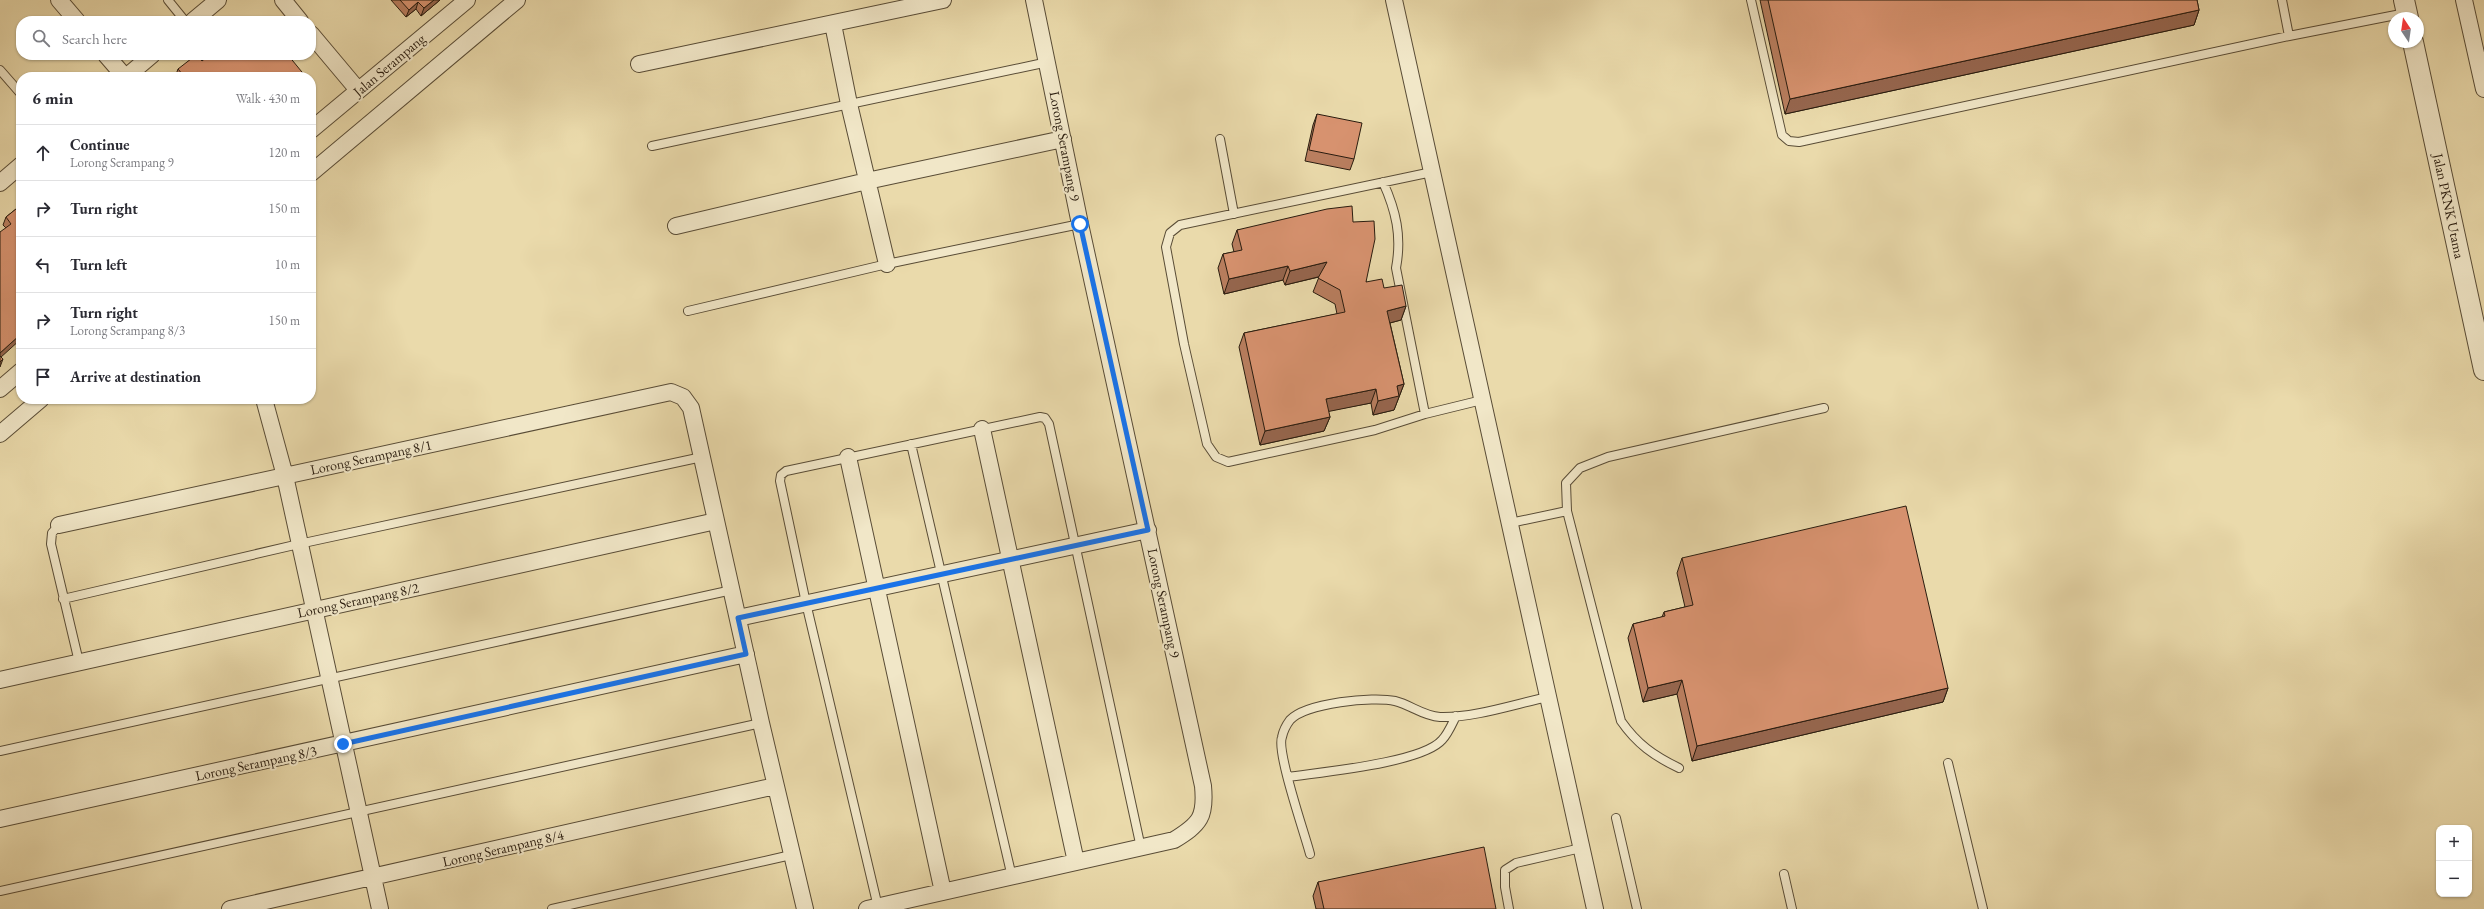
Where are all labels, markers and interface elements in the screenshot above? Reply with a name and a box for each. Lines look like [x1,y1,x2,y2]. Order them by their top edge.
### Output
north arrow [2388,12,2424,48]
search box [16,16,316,60]
icon: search [30,27,52,49]
text: Search here [62,29,127,48]
street label: Jalan Serampang [348,29,429,101]
text: 6 min [32,87,73,109]
street label: Lorong Serampang 9 [1046,89,1085,203]
text: Walk · 430 m [236,90,300,107]
text: Continue [70,135,130,154]
icon: ahead [32,142,54,164]
text: 120 m [269,144,300,161]
street label: Jalan PKNK Utama [2429,151,2469,261]
text: Lorong Serampang 9 [70,154,174,171]
icon: right [32,198,54,220]
text: Turn right [70,199,138,218]
text: 150 m [269,200,300,217]
route start [1071,215,1089,233]
icon: left [32,254,54,276]
text: Turn left [70,255,127,274]
text: 10 m [275,256,300,273]
text: Turn right [70,303,138,322]
icon: right [32,310,54,332]
text: 150 m [269,312,300,329]
text: Lorong Serampang 8/3 [70,322,185,339]
icon: arrive [32,366,54,388]
text: Arrive at destination [70,367,201,386]
street label: Lorong Serampang 8/1 [308,435,434,479]
street label: Lorong Serampang 9 [1144,546,1184,660]
street label: Lorong Serampang 8/2 [295,578,421,622]
route end [334,735,352,753]
street label: Lorong Serampang 8/3 [193,741,319,785]
street label: Lorong Serampang 8/4 [441,825,566,871]
map controls [2436,825,2472,897]
button: + [2436,825,2472,861]
button: − [2436,861,2472,897]

